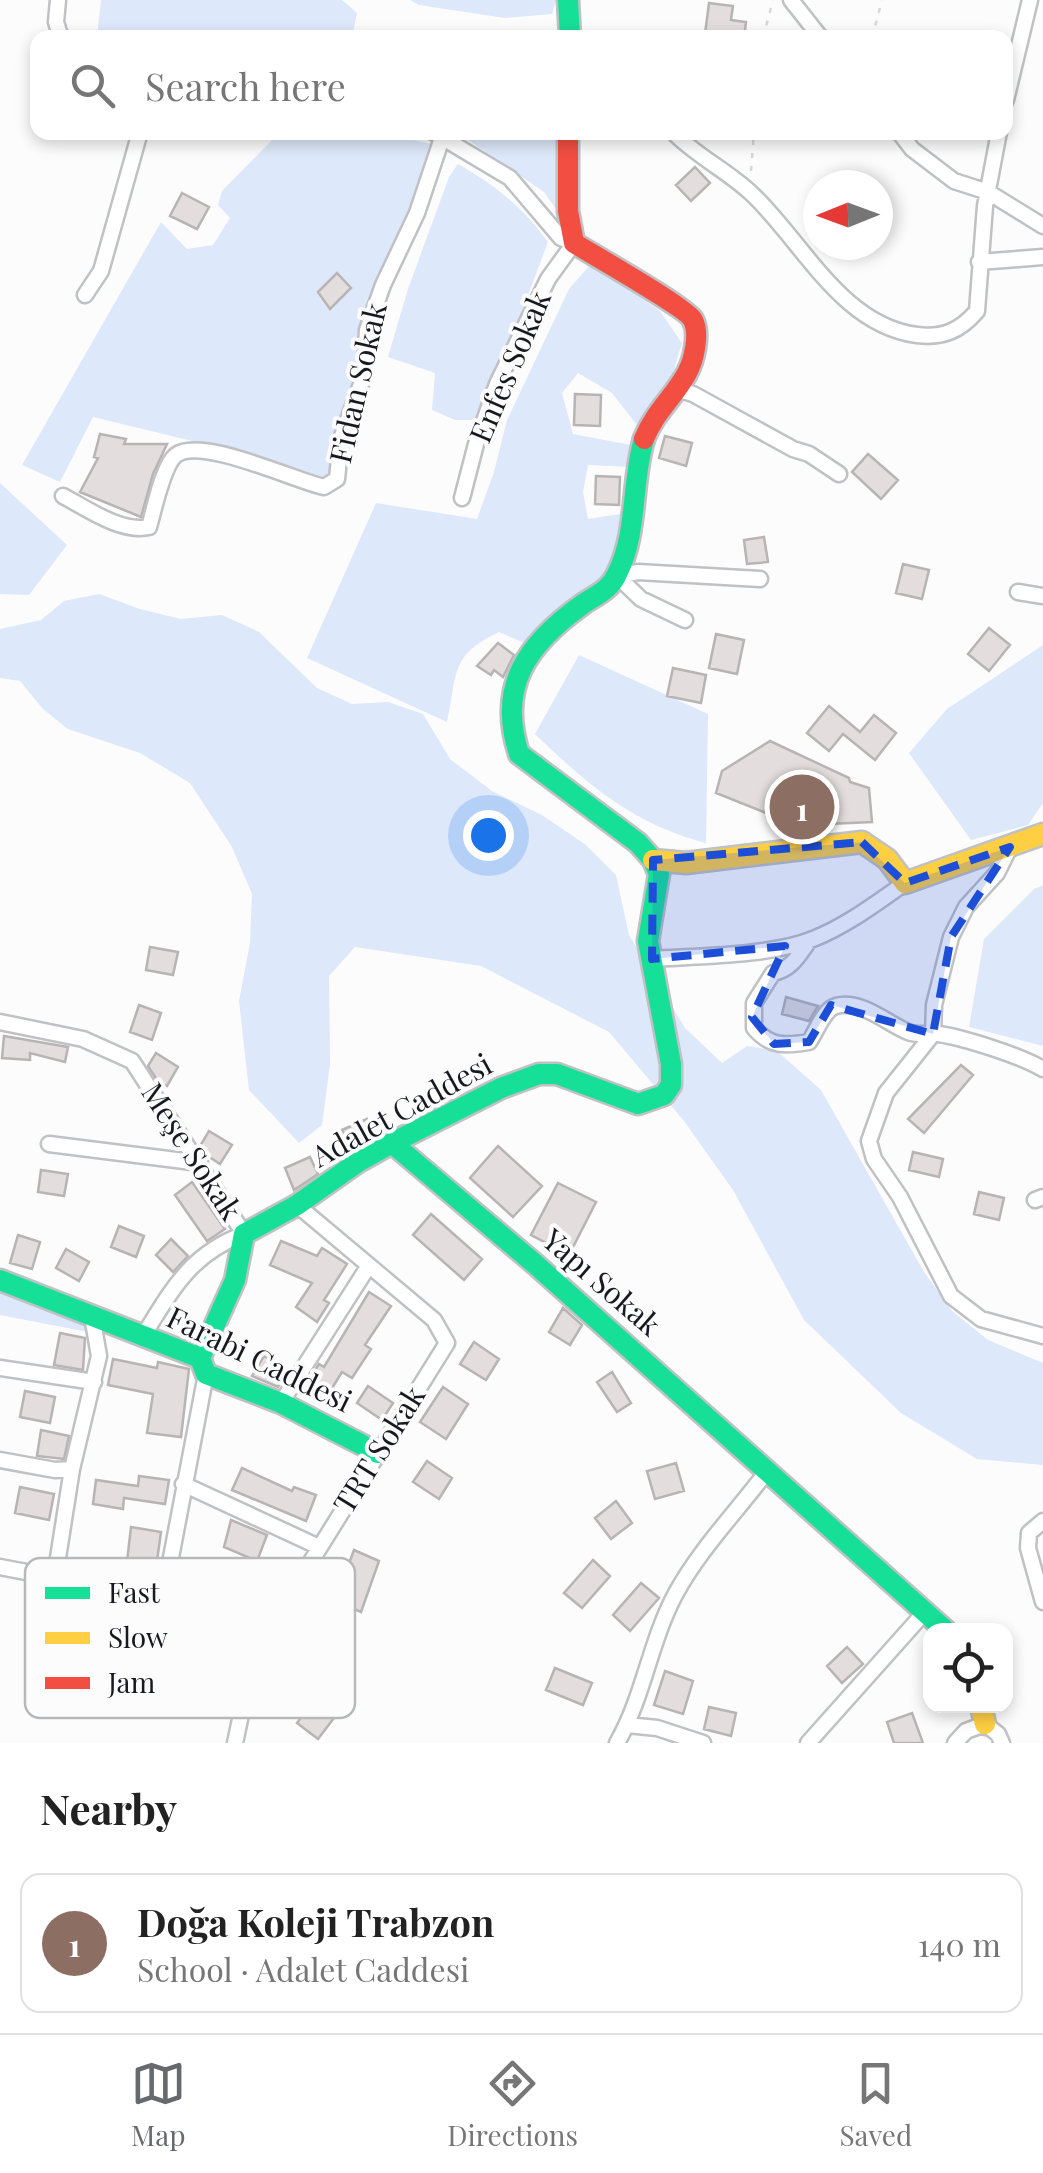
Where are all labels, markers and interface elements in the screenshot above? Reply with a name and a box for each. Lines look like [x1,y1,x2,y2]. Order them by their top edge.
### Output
search box [30,30,1013,140]
icon: search [65,58,120,113]
text: Search here [145,60,346,111]
north arrow [803,170,893,260]
street label: Enfes Sokak [459,284,559,448]
street label: Fidan Sokak [319,298,395,467]
pin: 1 [770,770,834,844]
your location [463,810,514,861]
street label: Adalet Caddesi [303,1043,498,1176]
street label: Meşe Sokak [133,1074,252,1228]
street label: Yapı Sokak [534,1218,670,1344]
street label: Farabi Caddesi [161,1296,359,1420]
street label: TRT Sokak [323,1377,433,1520]
legend [25,1558,355,1718]
text: Fast [108,1573,161,1610]
text: Slow [108,1618,168,1655]
map controls [923,1623,1013,1713]
button: locate [923,1623,1013,1713]
text: Jam [107,1663,155,1700]
text: Nearby [40,1780,177,1836]
text: Doğa Koleji Trabzon [137,1896,494,1947]
text: 1 [68,1922,81,1965]
text: 140 m [918,1922,1001,1965]
text: School · Adalet Caddesi [137,1947,469,1990]
tab: Map [131,2056,186,2153]
tab: Directions [447,2056,578,2153]
tab: Saved [839,2056,912,2153]

